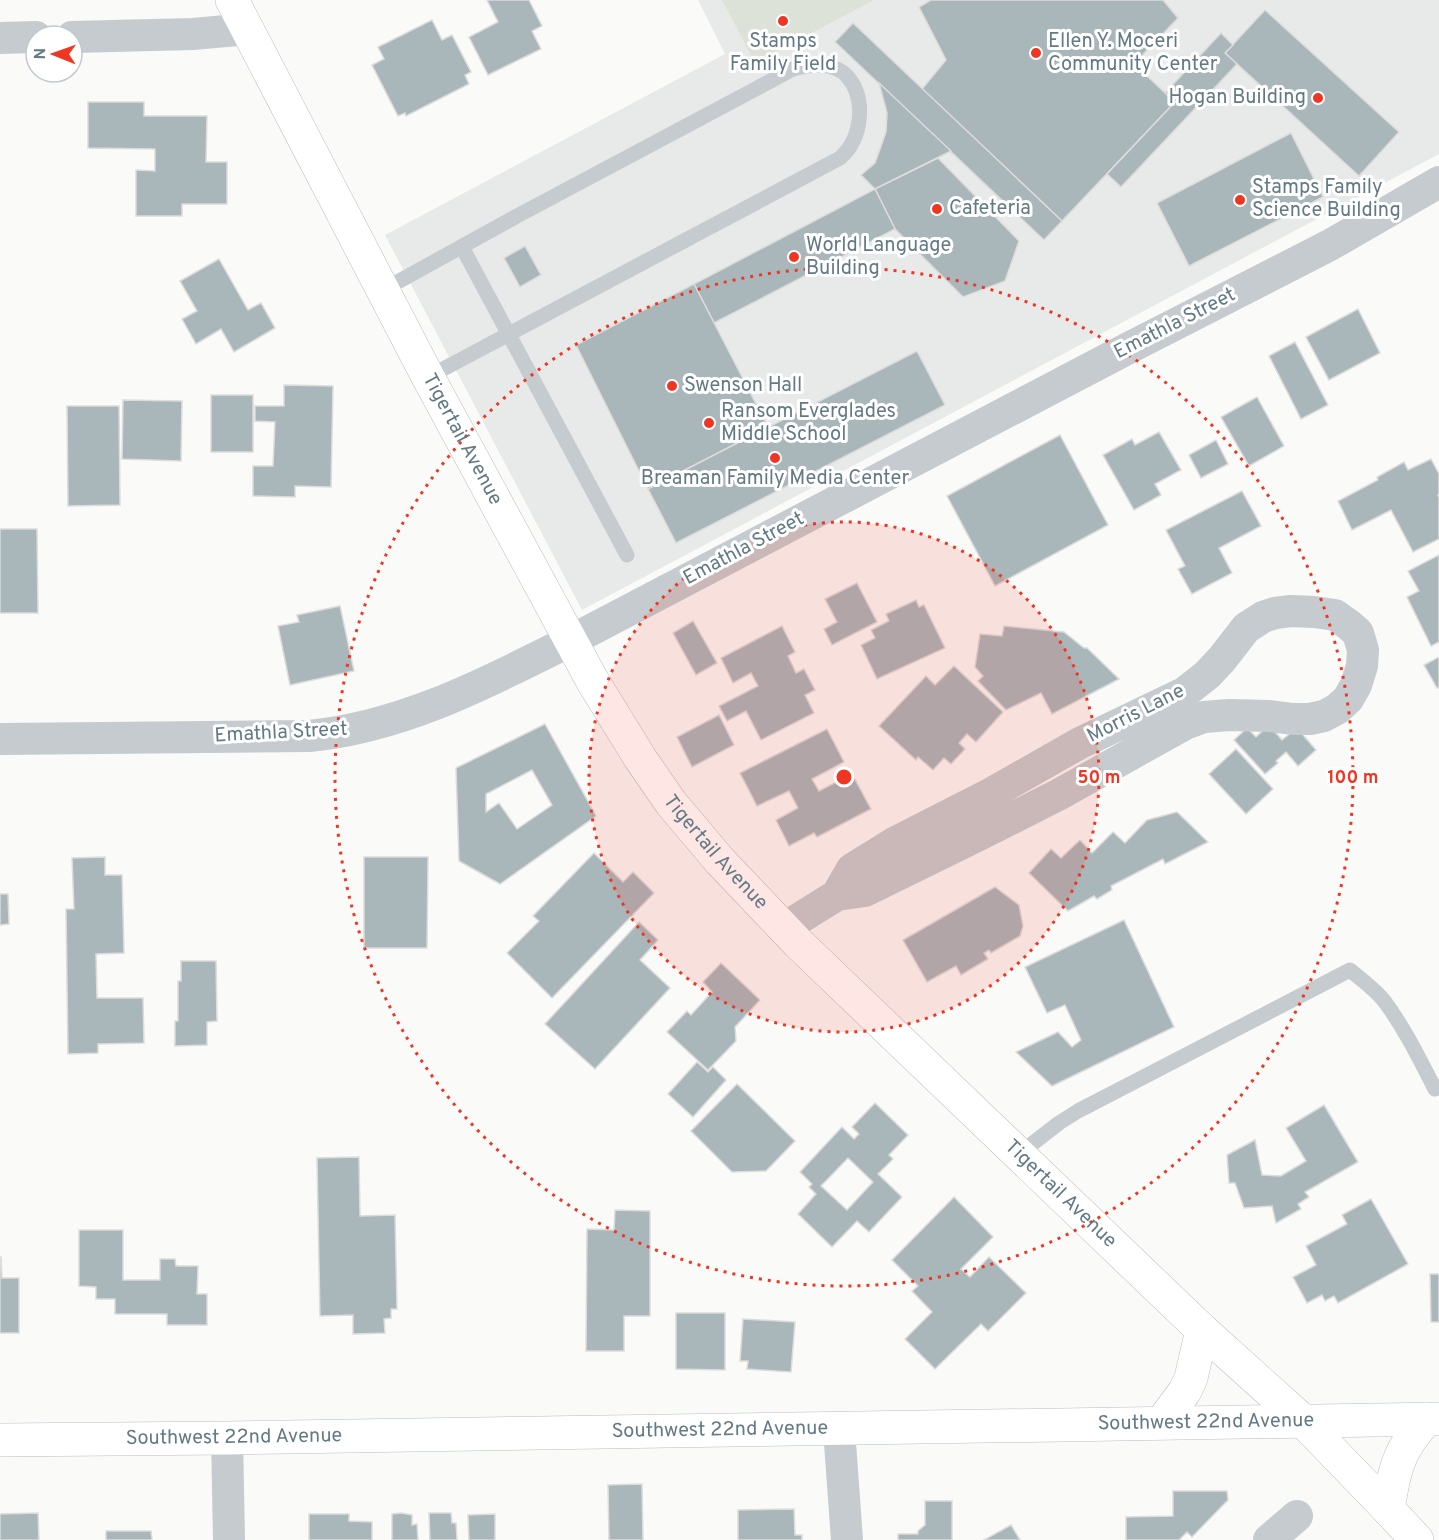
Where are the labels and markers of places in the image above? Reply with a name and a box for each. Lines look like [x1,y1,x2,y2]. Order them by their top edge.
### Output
marker: Stamps Family Field [776,14,790,28]
place label: Stamps Family Field [730,29,836,78]
place label: Ellen Y. Moceri Community Center [1048,29,1218,78]
marker: Ellen Y. Moceri Community Center [1029,46,1043,60]
place label: Hogan Building [1169,85,1306,111]
marker: Hogan Building [1311,91,1325,105]
place label: Stamps Family Science Building [1252,175,1401,224]
marker: Stamps Family Science Building [1233,193,1247,207]
place label: Cafeteria [949,196,1031,222]
marker: Cafeteria [930,202,944,216]
place label: World Language Building [806,233,951,282]
marker: World Language Building [787,250,801,264]
place label: Swenson Hall [684,373,802,399]
marker: Swenson Hall [665,379,679,393]
place label: Ransom Everglades Middle School [721,399,896,448]
marker: Ransom Everglades Middle School [702,416,716,430]
marker: Breaman Family Media Center [768,451,782,465]
place label: Breaman Family Media Center [641,466,909,492]
centre of rings [834,767,854,787]

